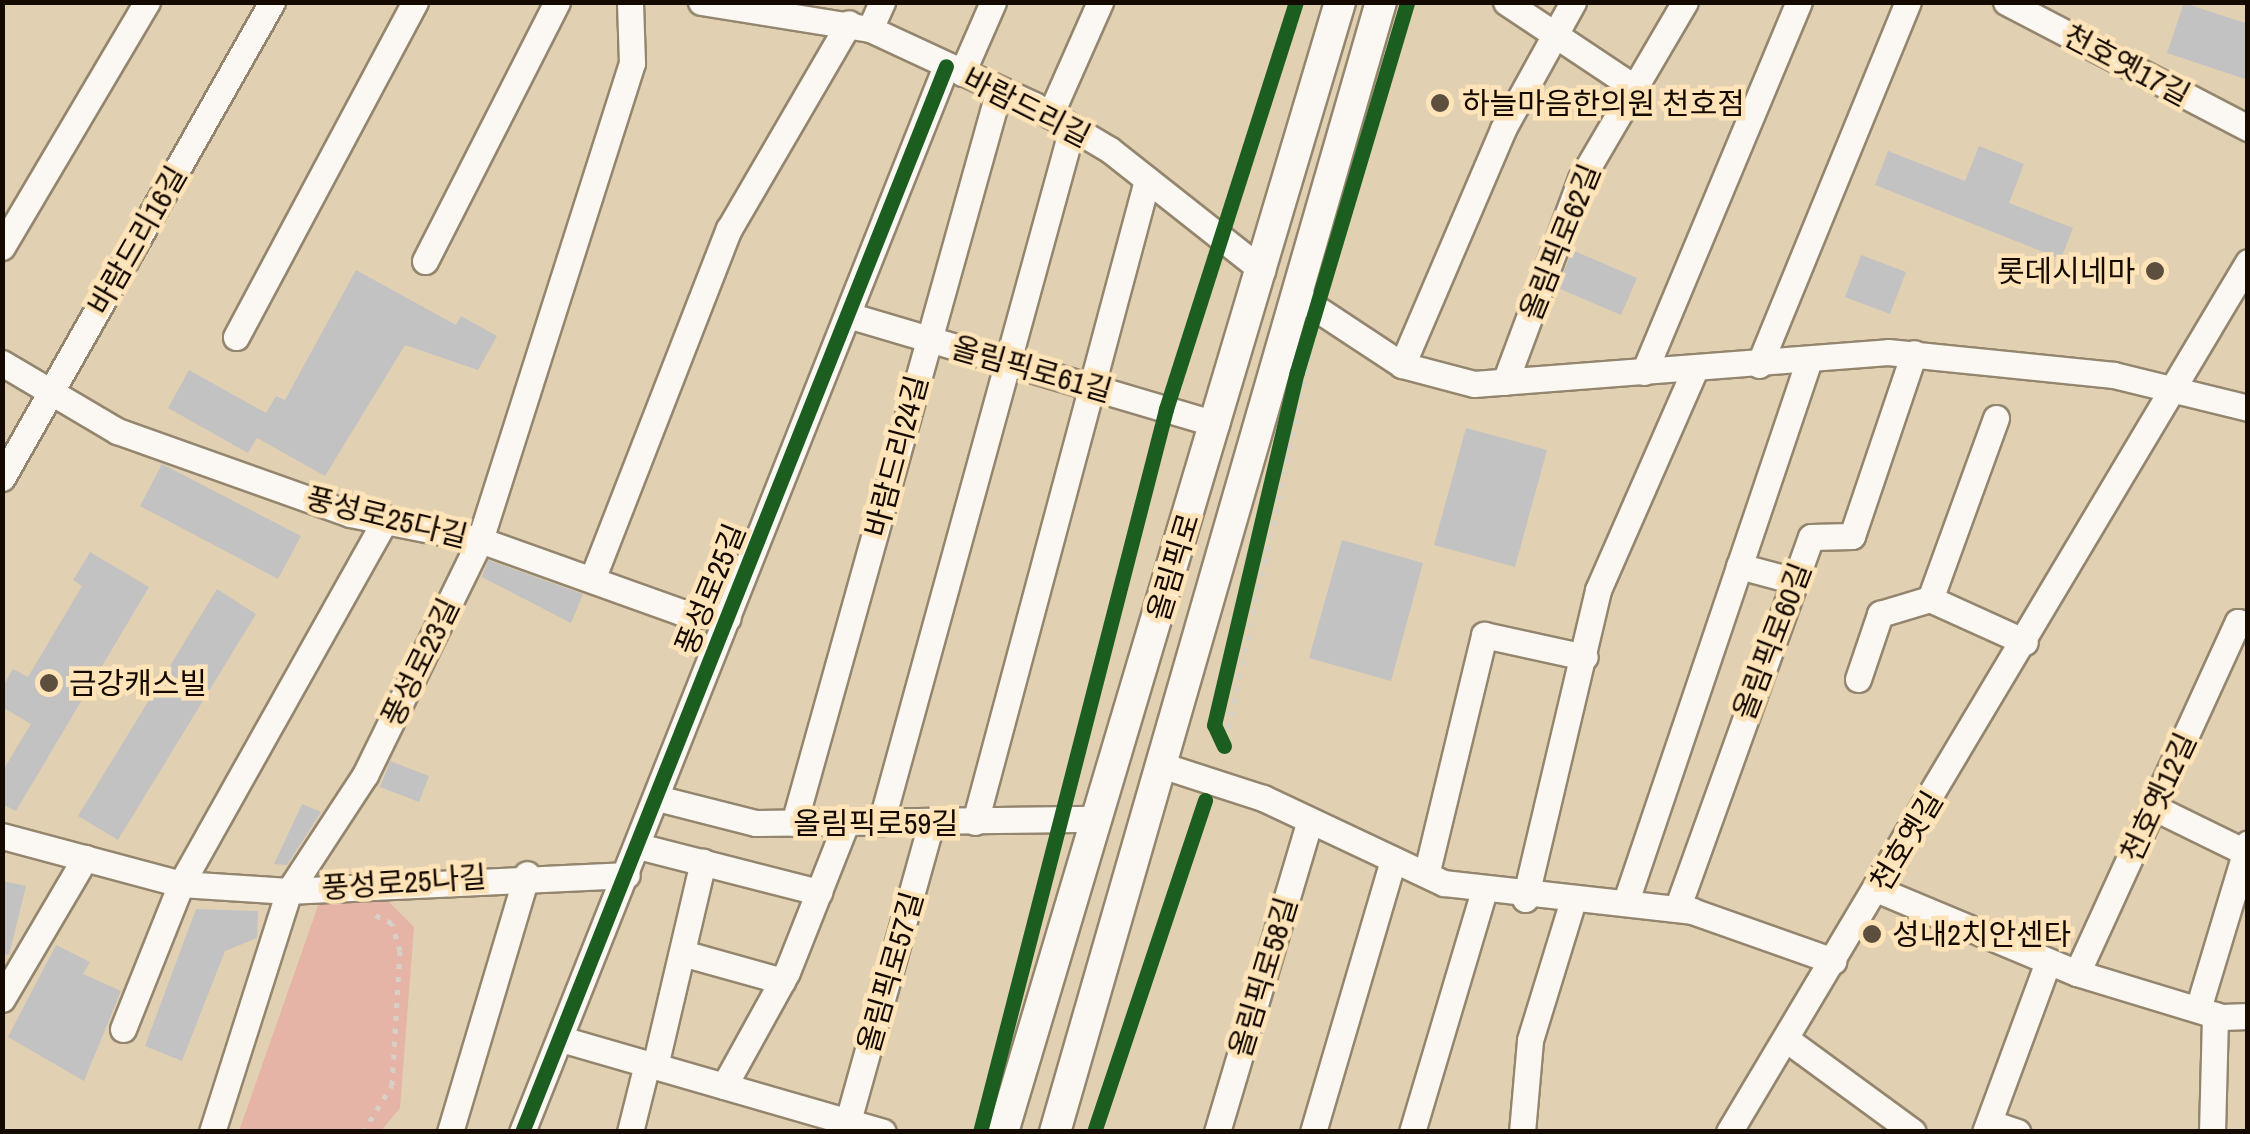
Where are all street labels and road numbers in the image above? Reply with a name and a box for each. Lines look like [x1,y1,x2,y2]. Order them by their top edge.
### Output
street label: 천호옛17길 [2058,17,2196,113]
street label: 바람드리길 [957,60,1097,154]
street label: 바람드리16길 [80,159,194,321]
street label: 올림픽로62길 [1512,159,1608,325]
street label: 올림픽로61길 [948,329,1116,409]
street label: 바람드리24길 [857,371,935,541]
street label: 풍성로25다길 [302,480,472,554]
street label: 올림픽로 [1140,509,1206,625]
street label: 풍성로25길 [668,518,752,660]
street label: 올림픽로60길 [1726,557,1818,725]
street label: 풍성로23길 [374,592,466,732]
street label: 천호옛12길 [2113,727,2203,867]
street label: 천호옛길 [1862,784,1950,898]
street label: 올림픽로59길 [793,805,959,841]
street label: 풍성로25나길 [320,858,488,906]
street label: 올림픽로57길 [850,888,930,1056]
street label: 올림픽로58길 [1222,893,1304,1061]

